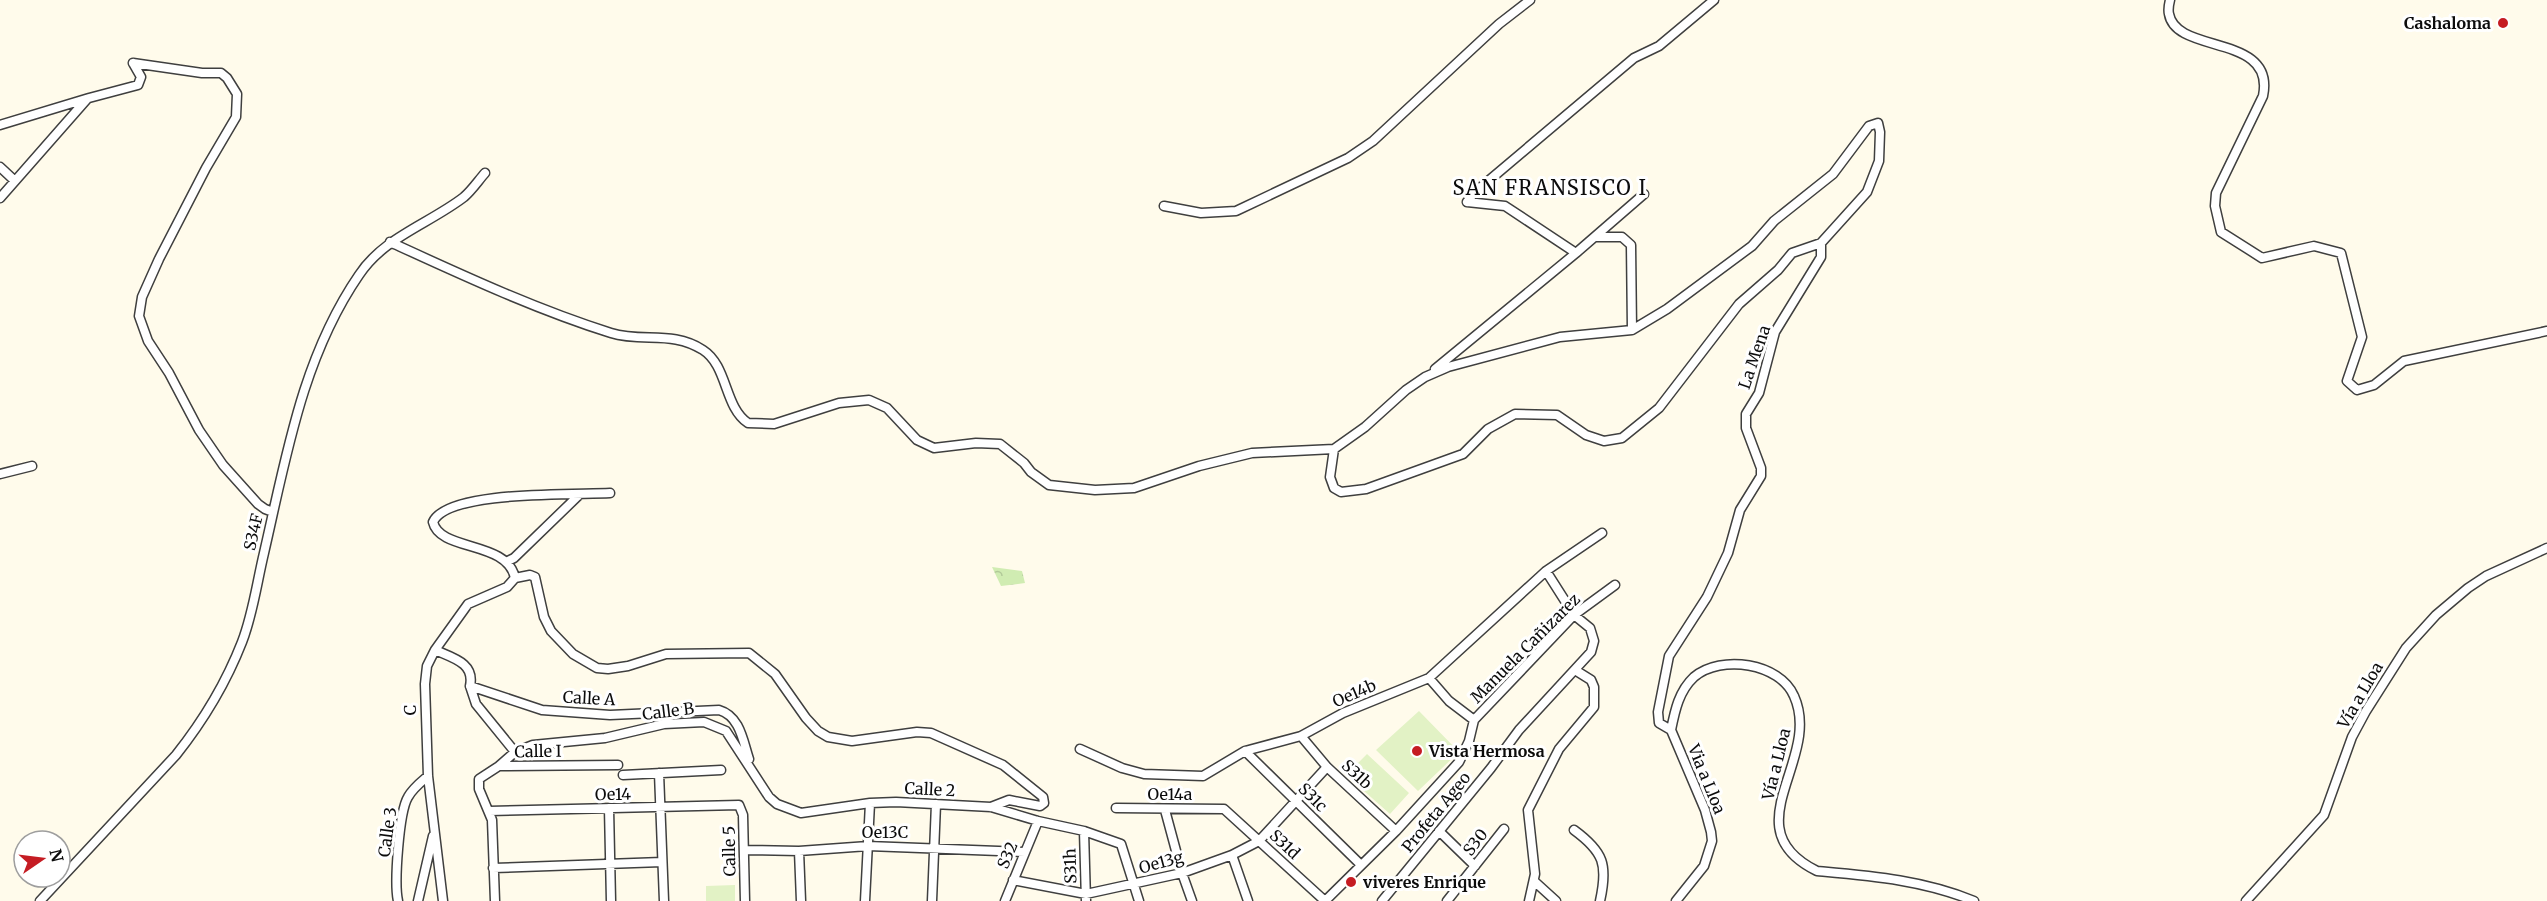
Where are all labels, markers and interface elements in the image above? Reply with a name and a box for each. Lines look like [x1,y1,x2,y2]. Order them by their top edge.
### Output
place label: Cashaloma [2404,13,2491,33]
marker: Cashaloma [2496,16,2510,30]
district label: SAN FRANSISCO I [1453,175,1647,200]
street label: La Mena [1734,322,1774,391]
street label: S34F [239,511,267,552]
street label: Manuela Cañizarez [1466,589,1584,707]
street label: Vía a Lloa [2333,658,2387,733]
street label: Oe14b [1329,675,1379,711]
street label: Calle A [562,687,616,709]
street label: Calle B [641,698,695,724]
street label: C [400,705,420,715]
street label: Vía a Lloa [1757,726,1795,803]
street label: Via a Lloa [1684,740,1730,817]
street label: Calle I [514,741,562,761]
place label: Vista Hermosa [1428,741,1545,761]
marker: Vista Hermosa [1410,744,1424,758]
street label: S31b [1338,755,1377,793]
street label: Profeta Ageo [1397,768,1475,856]
street label: Calle 2 [904,778,956,800]
street label: S31c [1294,778,1332,816]
street label: Oe14 [595,784,631,804]
street label: Oe14a [1148,784,1193,804]
street label: Calle 3 [374,806,400,858]
street label: Oe13C [862,822,908,842]
street label: S31d [1266,825,1305,863]
street label: S30 [1458,825,1492,859]
street label: Calle 5 [719,826,739,876]
north arrow [12,829,72,889]
street label: S32 [992,839,1022,871]
street label: Oe13g [1137,846,1186,878]
text: N [45,847,68,864]
street label: S31h [1059,848,1081,884]
place label: viveres Enrique [1362,872,1486,892]
marker: viveres Enrique [1344,875,1358,889]

